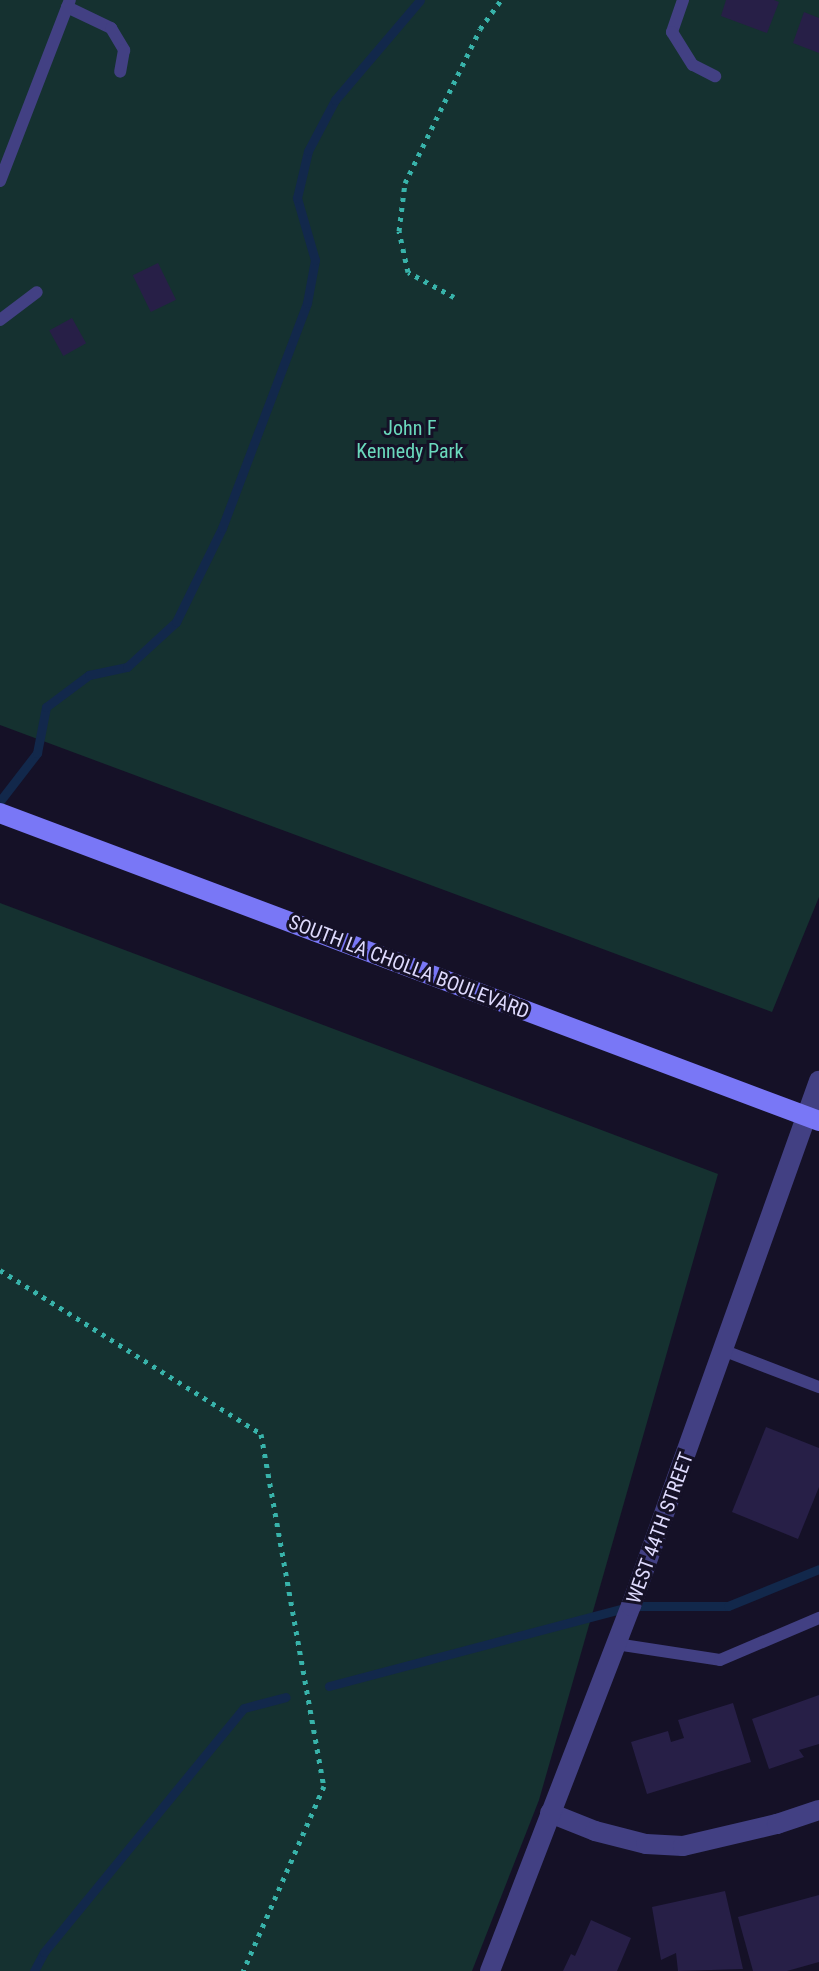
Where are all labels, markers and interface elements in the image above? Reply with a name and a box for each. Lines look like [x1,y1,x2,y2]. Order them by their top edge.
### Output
park label: John F Kennedy Park [356,416,464,463]
street label: SOUTH LA CHOLLA BOULEVARD [285,910,533,1024]
street label: WEST 44TH STREET [621,1449,699,1607]

